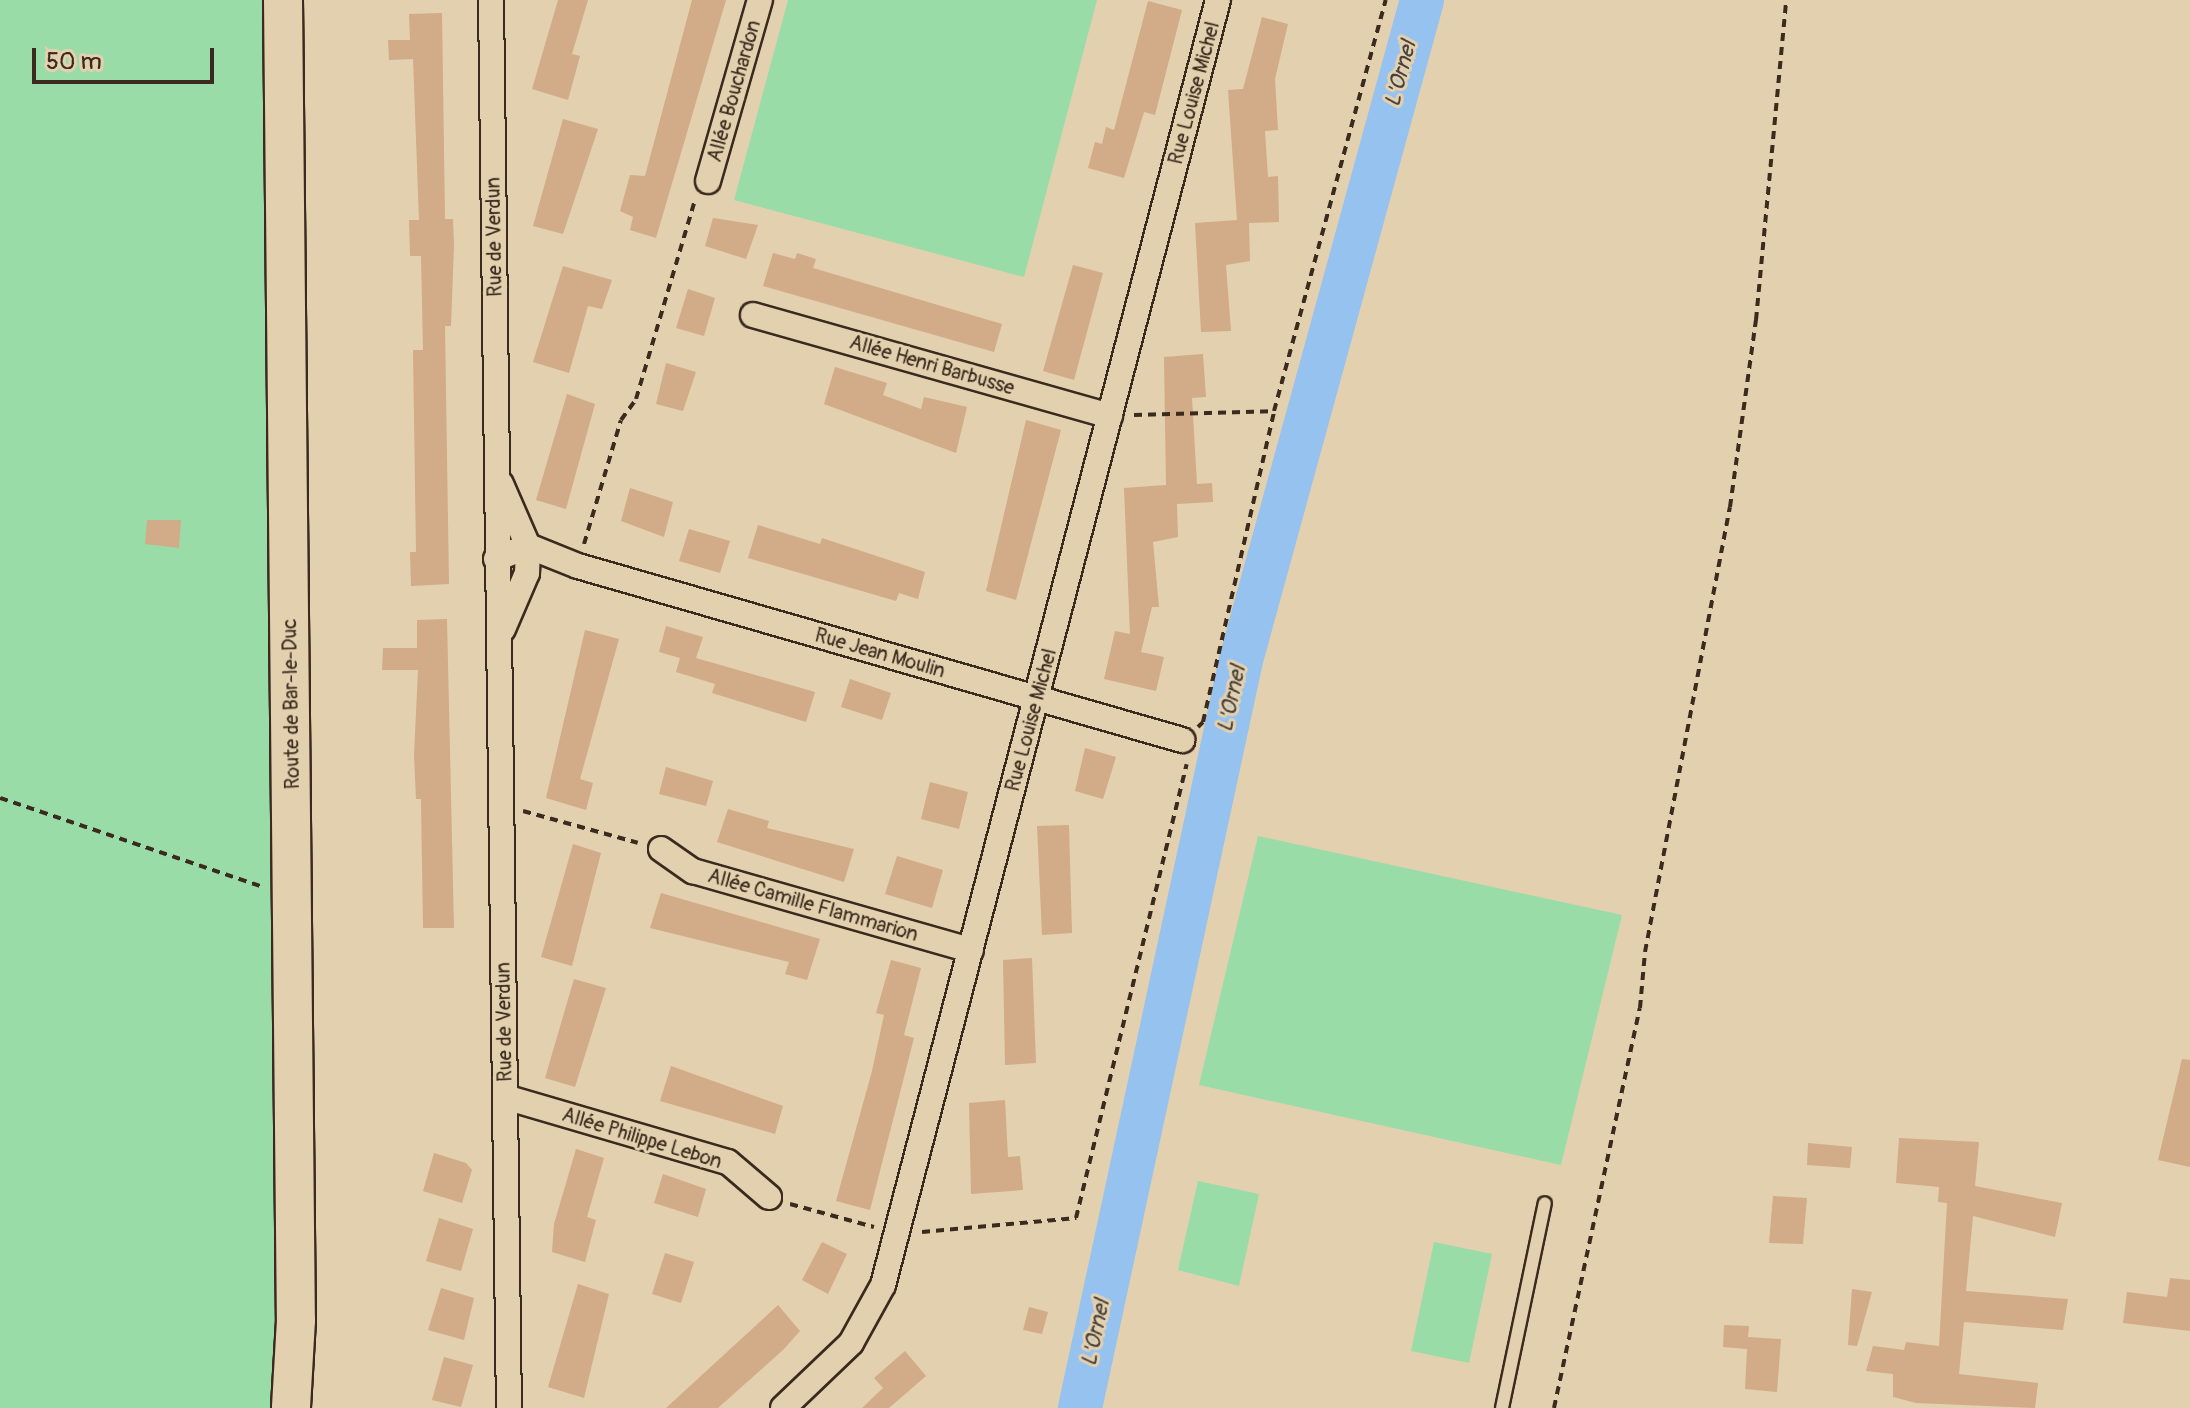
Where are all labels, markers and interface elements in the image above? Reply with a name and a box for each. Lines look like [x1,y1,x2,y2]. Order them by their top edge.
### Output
street label: Allée Bouchardon [702,17,766,165]
street label: Rue Louise Michel [1163,19,1225,167]
scale bar [36,32,218,82]
water label: L'Ornel [1380,38,1422,110]
text: 50 m [46,47,102,76]
street label: Rue de Verdun [481,177,507,297]
street label: Allée Henri Barbusse [847,330,1017,400]
street label: Route de Bar-le-Duc [278,618,304,790]
street label: Rue Jean Moulin [812,623,948,683]
street label: Rue Louise Michel [1000,646,1062,794]
water label: L'Ornel [1212,663,1252,735]
street label: Allée Camille Flammarion [705,863,921,947]
street label: Rue de Verdun [491,962,517,1082]
street label: Allée Philippe Lebon [559,1102,725,1174]
water label: L'Ornel [1076,1297,1116,1369]

